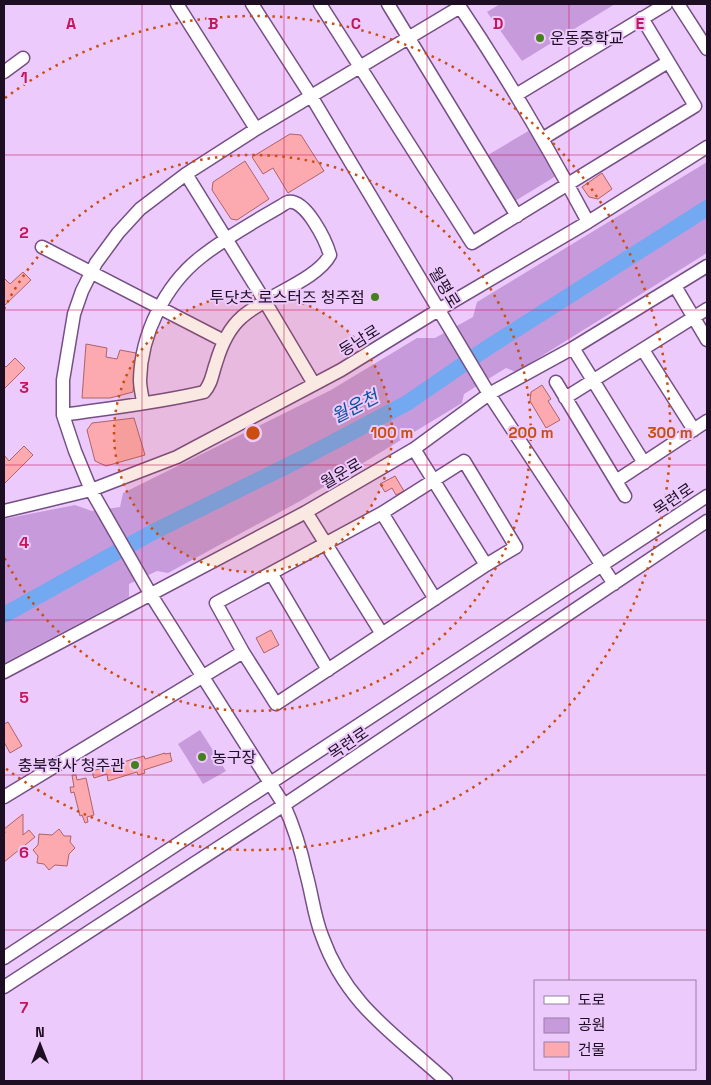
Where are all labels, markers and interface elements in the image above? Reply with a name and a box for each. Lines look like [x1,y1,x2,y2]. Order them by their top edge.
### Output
text: A [66,13,76,34]
text: B [208,13,218,34]
text: C [351,13,361,34]
text: D [493,13,503,34]
text: E [636,13,645,34]
place label: 운동중학교 [550,28,624,49]
marker: 운동중학교 [534,32,546,44]
text: 1 [20,67,28,88]
text: 2 [19,222,29,243]
street label: 월평로 [424,263,465,312]
place label: 투닷츠 로스터즈 청주점 [210,287,365,308]
marker: 투닷츠 로스터즈 청주점 [369,291,381,303]
street label: 동남로 [335,320,384,361]
text: 3 [19,377,29,398]
water label: 월운천 [327,384,384,428]
text: 100 m [371,423,413,442]
text: 200 m [509,423,553,442]
text: 300 m [647,423,693,442]
centre of rings [244,424,262,442]
street label: 월운로 [317,453,366,494]
street label: 목련로 [649,478,698,520]
text: 4 [19,532,29,553]
text: 5 [19,687,29,708]
street label: 목련로 [324,722,373,764]
place label: 농구장 [212,747,256,768]
marker: 농구장 [196,751,208,763]
place label: 충북학사 청주관 [18,755,125,776]
marker: 충북학사 청주관 [129,759,141,771]
text: 6 [19,842,29,863]
legend [534,980,696,1070]
text: 도로 [578,990,606,1009]
text: 7 [20,997,29,1018]
text: 공원 [578,1015,606,1034]
north arrow [15,1020,65,1070]
text: N [35,1023,45,1041]
text: 건물 [578,1040,606,1059]

